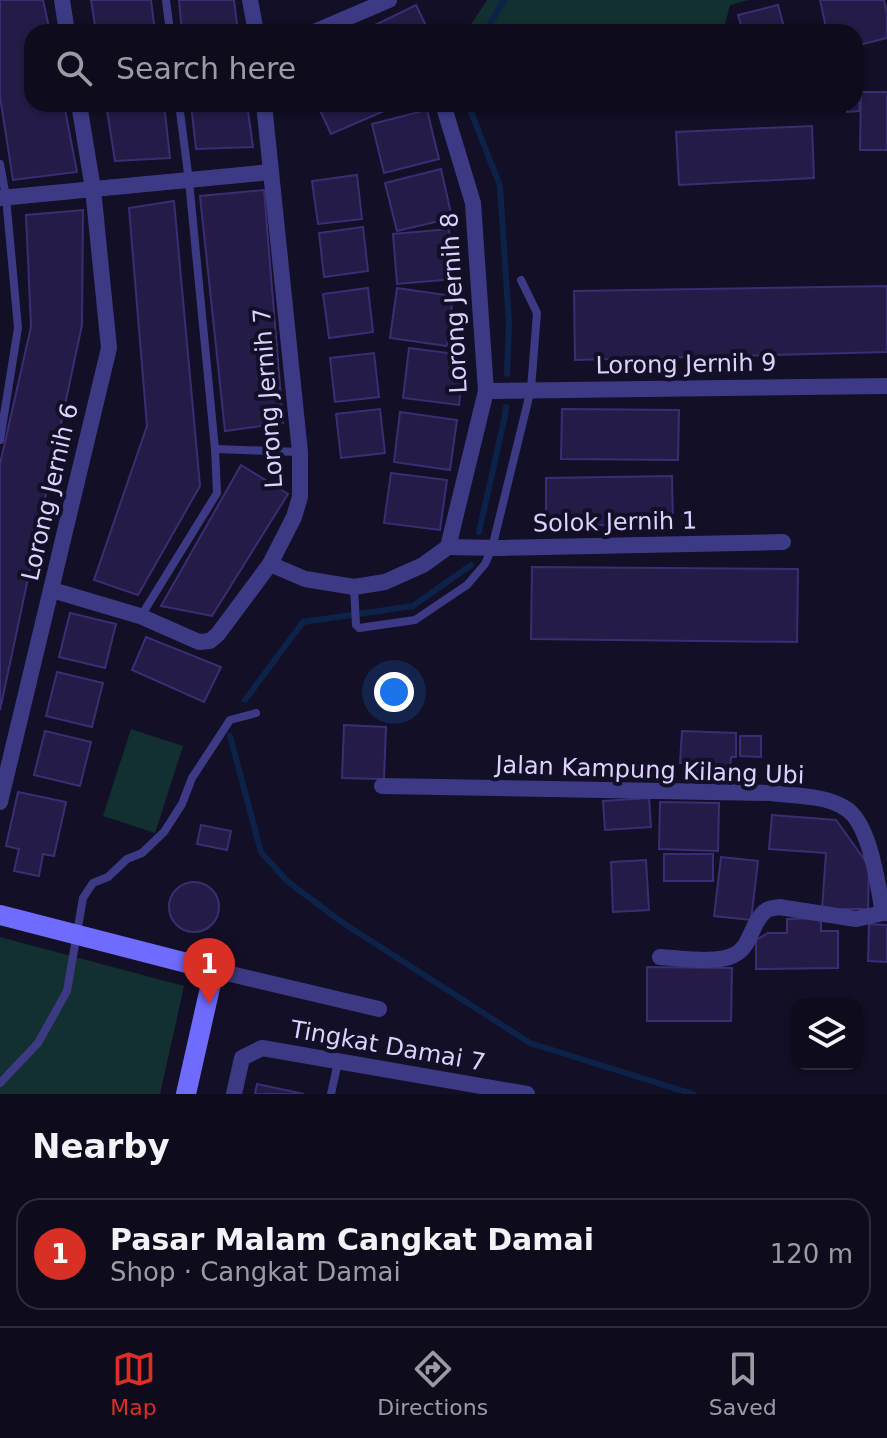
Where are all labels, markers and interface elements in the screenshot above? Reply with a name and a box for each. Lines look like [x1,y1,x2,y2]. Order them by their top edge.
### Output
search box [24,24,863,112]
icon: search [52,46,96,90]
text: Search here [116,51,296,86]
street label: Lorong Jernih 8 [435,212,473,394]
street label: Lorong Jernih 7 [248,307,288,489]
street label: Lorong Jernih 9 [595,348,777,380]
street label: Lorong Jernih 6 [16,401,84,583]
street label: Solok Jernih 1 [533,507,697,537]
your location [374,672,414,712]
street label: Jalan Kampung Kilang Ubi [493,751,805,789]
pin: 1 [183,938,235,1004]
map controls [791,998,863,1070]
button: layers [791,998,863,1070]
street label: Tingkat Damai 7 [288,1015,487,1077]
text: Nearby [32,1126,170,1166]
text: Pasar Malam Cangkat Damai [110,1222,594,1257]
text: 1 [51,1239,69,1269]
text: 120 m [770,1239,853,1269]
text: Shop · Cangkat Damai [110,1257,401,1287]
tab: Map [110,1347,157,1420]
tab: Directions [377,1347,488,1420]
tab: Saved [709,1347,777,1420]

